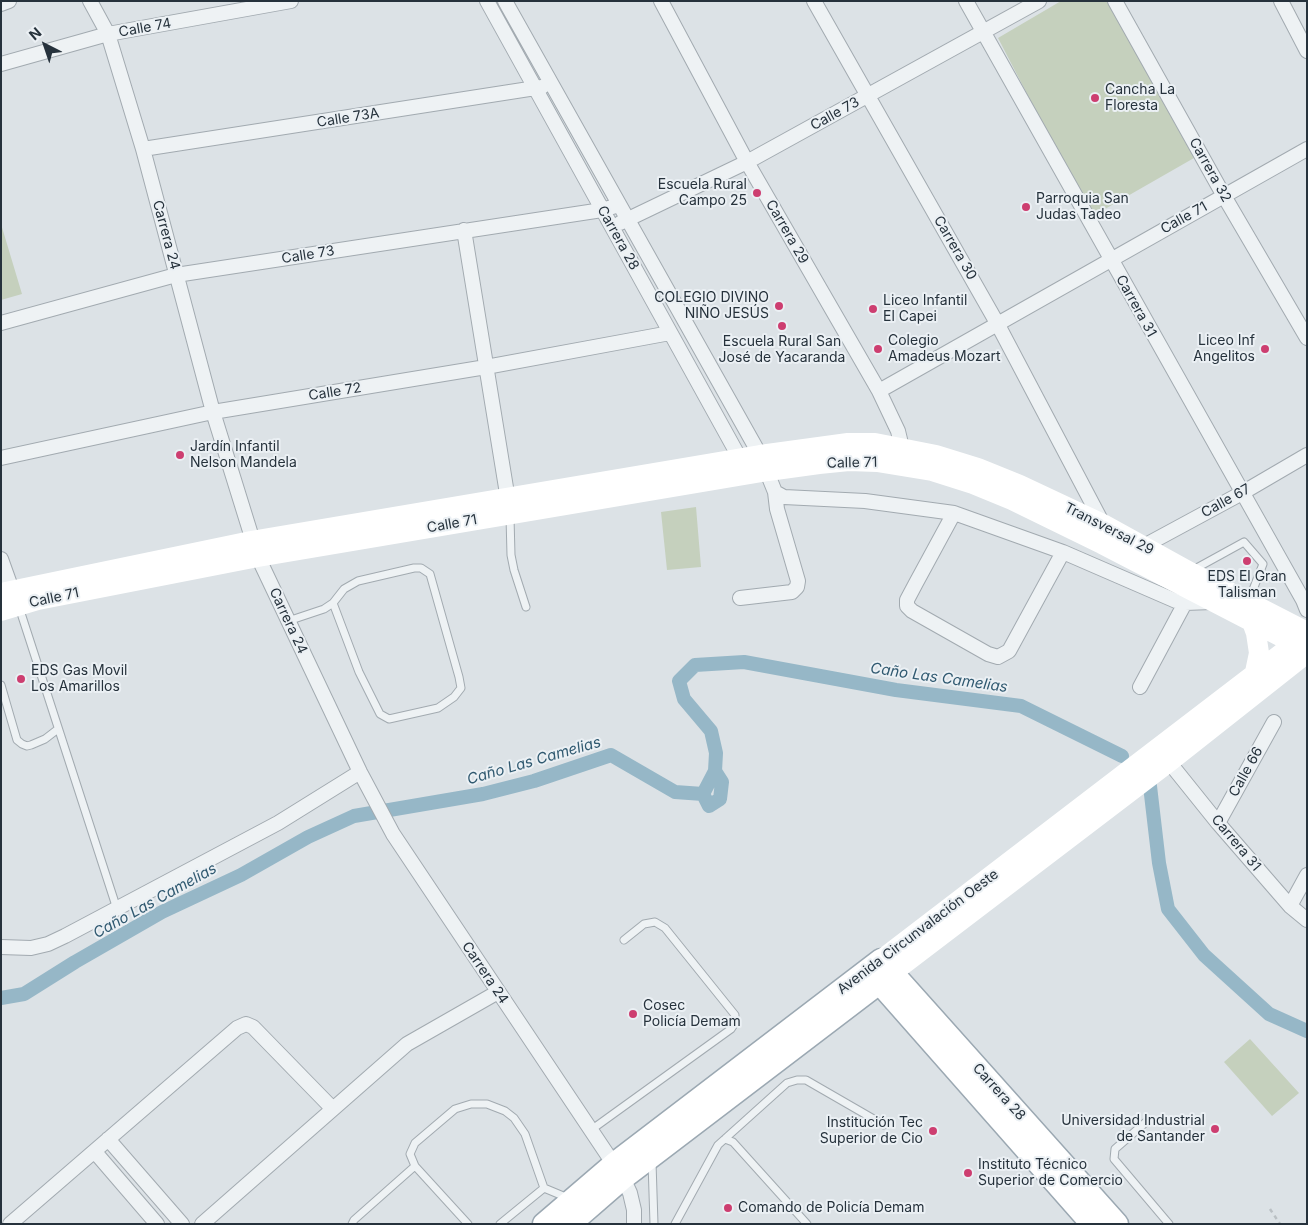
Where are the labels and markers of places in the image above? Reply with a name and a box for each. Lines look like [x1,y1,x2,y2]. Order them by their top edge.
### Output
place label: Cancha La Floresta [1105,82,1175,114]
marker: Cancha La Floresta [1089,92,1101,104]
place label: Escuela Rural Campo 25 [658,177,747,210]
marker: Escuela Rural Campo 25 [751,187,763,199]
place label: Parroquia San Judas Tadeo [1036,191,1129,223]
marker: Parroquia San Judas Tadeo [1020,201,1032,213]
place label: COLEGIO DIVINO NIÑO JESÚS [654,290,769,322]
place label: Liceo Infantil El Capei [883,293,967,326]
marker: COLEGIO DIVINO NIÑO JESÚS [773,300,785,312]
marker: Liceo Infantil El Capei [867,303,879,315]
marker: Escuela Rural San José de Yacaranda [776,320,788,332]
place label: Colegio Amadeus Mozart [888,333,1001,366]
place label: Liceo Inf Angelitos [1193,333,1255,366]
place label: Escuela Rural San José de Yacaranda [719,334,845,367]
marker: Colegio Amadeus Mozart [872,343,884,355]
marker: Liceo Inf Angelitos [1259,343,1271,355]
place label: Jardín Infantil Nelson Mandela [190,439,297,472]
marker: Jardín Infantil Nelson Mandela [174,449,186,461]
marker: EDS El Gran Talisman [1241,555,1253,567]
place label: EDS El Gran Talisman [1207,569,1287,602]
place label: EDS Gas Movil Los Amarillos [31,663,127,696]
marker: EDS Gas Movil Los Amarillos [15,673,27,685]
place label: Cosec Policía Demam [643,998,741,1030]
marker: Cosec Policía Demam [627,1008,639,1020]
place label: Universidad Industrial de Santander [1061,1113,1205,1146]
place label: Institución Tec Superior de Cio [820,1115,923,1148]
marker: Universidad Industrial de Santander [1209,1123,1221,1135]
marker: Institución Tec Superior de Cio [927,1125,939,1137]
place label: Instituto Técnico Superior de Comercio [978,1157,1123,1190]
marker: Instituto Técnico Superior de Comercio [962,1167,974,1179]
place label: Comando de Policía Demam [738,1200,924,1216]
marker: Comando de Policía Demam [722,1202,734,1214]

